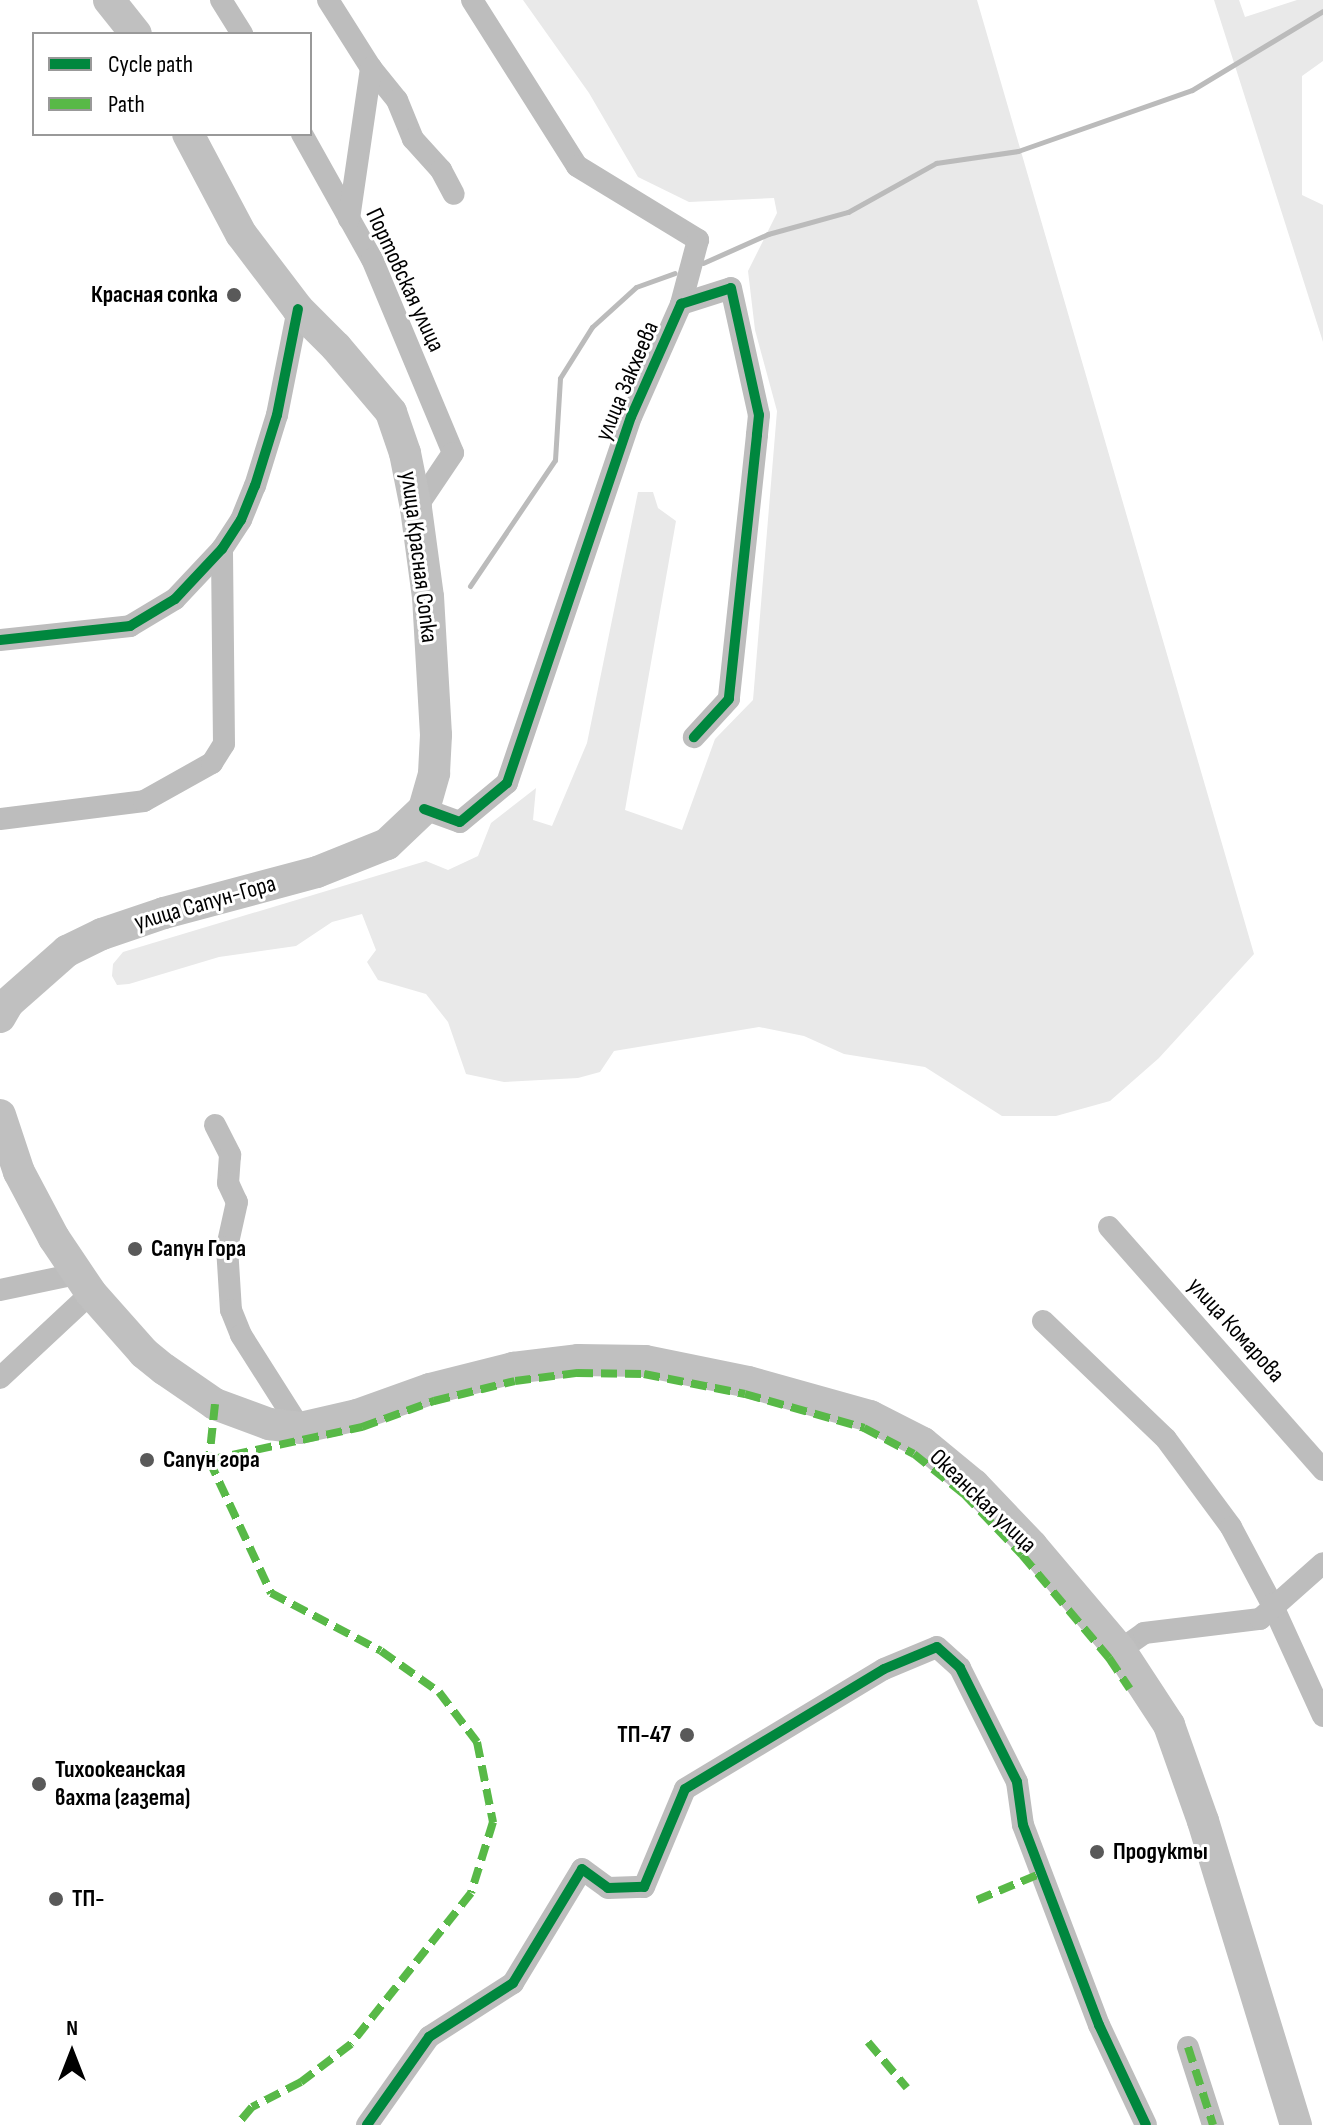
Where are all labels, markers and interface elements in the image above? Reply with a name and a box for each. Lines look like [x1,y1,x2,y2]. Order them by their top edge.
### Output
legend [32,32,312,136]
text: Cycle path [108,50,193,79]
text: Path [108,90,145,119]
street label: Портовская улица [359,204,451,356]
place label: Красная сопка [91,281,218,309]
marker: Красная сопка [225,286,243,304]
street label: улица Закхеева [589,317,665,445]
street label: улица Красная Сопка [394,470,444,644]
street label: улица Сапун-Гора [131,869,279,937]
place label: Сапун Гора [151,1235,246,1263]
marker: Сапун Гора [126,1240,144,1258]
street label: улица Комарова [1181,1272,1291,1388]
street label: Океанская улица [924,1443,1042,1559]
place label: Сапун гора [163,1446,260,1474]
marker: Сапун гора [138,1451,156,1469]
place label: ТП-47 [617,1721,671,1749]
marker: ТП-47 [678,1726,696,1744]
place label: Тихоокеанская вахта (газета) [55,1756,190,1812]
marker: Тихоокеанская вахта (газета) [30,1775,48,1793]
place label: Продукты [1113,1838,1208,1866]
marker: Продукты [1088,1843,1106,1861]
place label: ТП- [72,1885,104,1913]
marker: ТП- [47,1890,65,1908]
north arrow [32,2013,112,2093]
text: N [66,2015,78,2042]

